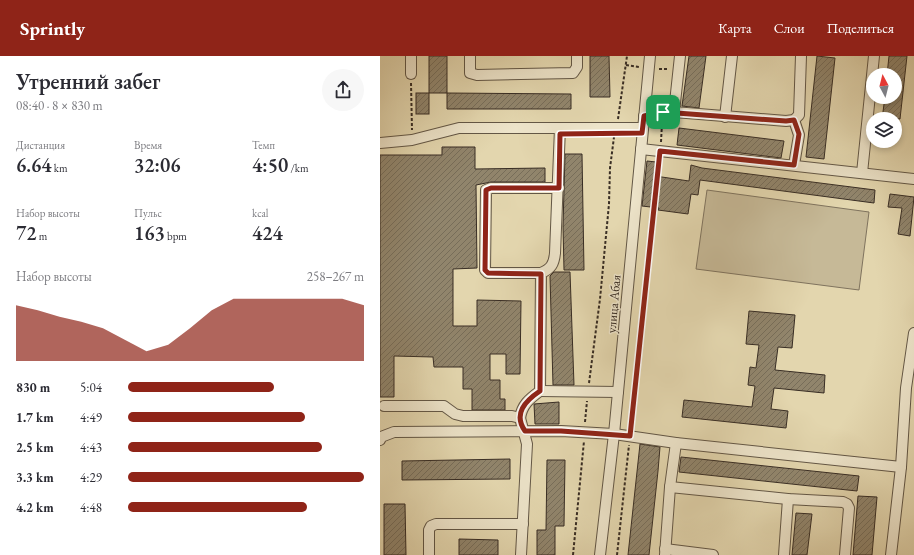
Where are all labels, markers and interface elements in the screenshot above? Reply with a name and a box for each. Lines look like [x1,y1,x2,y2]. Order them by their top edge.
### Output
text: Sprintly [20,16,85,41]
text: Карта [718,19,752,37]
text: Слои [774,19,805,37]
text: Поделиться [827,19,894,37]
text: Утренний забег [16,67,160,96]
north arrow [866,68,902,104]
map controls [866,68,902,148]
button: share [322,69,364,111]
pin [646,95,680,129]
text: 08:40 · 8 × 830 m [16,97,103,114]
icon: arrive [652,101,674,123]
button: layers [866,112,902,148]
text: Дистанция [16,138,65,152]
text: Время [134,138,162,152]
text: Темп [252,138,275,152]
text: 6.64 [16,152,52,178]
text: 32:06 [134,152,180,178]
text: 4:50 [252,152,288,178]
text: km [52,161,68,175]
text: /km [288,161,309,175]
text: Набор высоты [16,206,80,220]
text: Пульс [134,206,162,220]
text: kcal [252,206,269,220]
text: 72 [16,220,37,246]
text: 163 [134,220,165,246]
text: 424 [252,220,283,246]
text: m [37,229,47,243]
text: bpm [165,229,187,243]
text: Набор высоты [16,268,92,285]
text: 258–267 m [307,268,364,285]
street label: улица Абая [602,274,625,334]
text: 830 m [16,379,50,396]
text: 5:04 [80,379,102,396]
text: 1.7 km [16,409,54,426]
text: 4:49 [80,409,102,426]
text: 2.5 km [16,439,54,456]
text: 4:43 [80,439,102,456]
text: 3.3 km [16,469,54,486]
text: 4:29 [80,469,102,486]
text: 4.2 km [16,499,54,516]
text: 4:48 [80,499,102,516]

